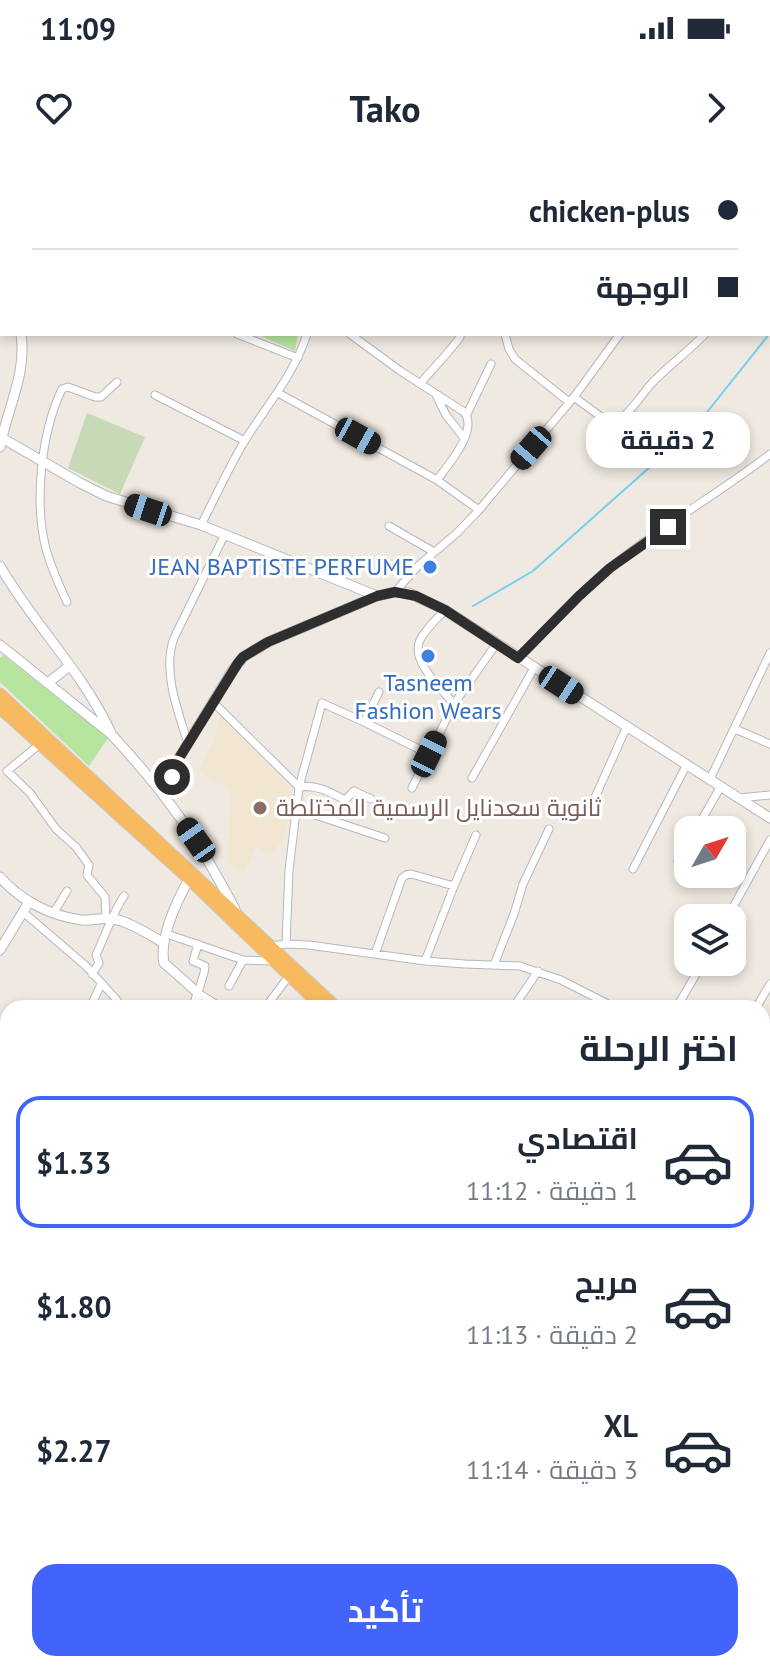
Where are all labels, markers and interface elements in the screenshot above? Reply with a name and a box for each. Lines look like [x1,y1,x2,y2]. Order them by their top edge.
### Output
text: 11:09 [40,9,116,48]
text: Tako [349,85,421,132]
icon: heart [32,86,76,130]
icon: forward [694,86,738,130]
text: chicken-plus [529,191,690,230]
text: الوجهة [596,267,690,306]
callout: 2 دقيقة [586,411,750,467]
car [331,414,385,458]
car [506,422,556,474]
text: 2 دقيقة [621,423,715,456]
car [121,491,175,529]
route end [650,509,686,545]
place label: JEAN BAPTISTE PERFUME [149,551,414,582]
marker: JEAN BAPTISTE PERFUME [421,558,439,576]
marker: Tasneem Fashion Wears [419,647,437,665]
car [534,662,588,708]
place label: Tasneem Fashion Wears [354,667,502,726]
car [408,727,450,781]
route start [154,759,190,795]
place label: ثانوية سعدنايل الرسمية المختلطة [276,792,602,823]
marker: ثانوية سعدنايل الرسمية المختلطة [251,799,269,817]
car [172,813,220,867]
north arrow [674,816,746,888]
map controls [674,816,746,976]
button: layers [674,904,746,976]
text: اختر الرحلة [579,1024,738,1071]
text: اقتصادي [517,1118,638,1157]
icon: car [662,1126,734,1198]
text: $1.33 [36,1143,111,1182]
text: 1 دقيقة · 11:12 [466,1174,638,1207]
text: مريح [575,1262,638,1301]
icon: car [662,1270,734,1342]
text: $1.80 [36,1287,111,1326]
text: 2 دقيقة · 11:13 [466,1318,638,1351]
text: XL [604,1406,638,1445]
icon: car [662,1414,734,1486]
text: $2.27 [36,1431,111,1470]
text: 3 دقيقة · 11:14 [466,1453,638,1486]
button: تأكيد [32,1564,738,1656]

